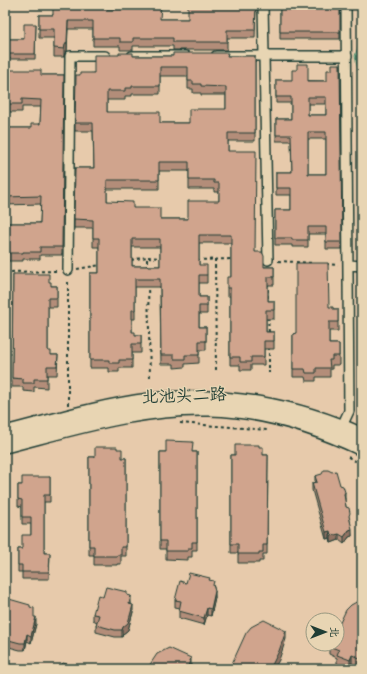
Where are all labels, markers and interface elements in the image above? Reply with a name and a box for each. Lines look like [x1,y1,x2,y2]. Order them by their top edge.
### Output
street label: 北池头二路 [141,383,227,410]
north arrow [305,612,345,652]
text: 北 [326,627,342,638]

